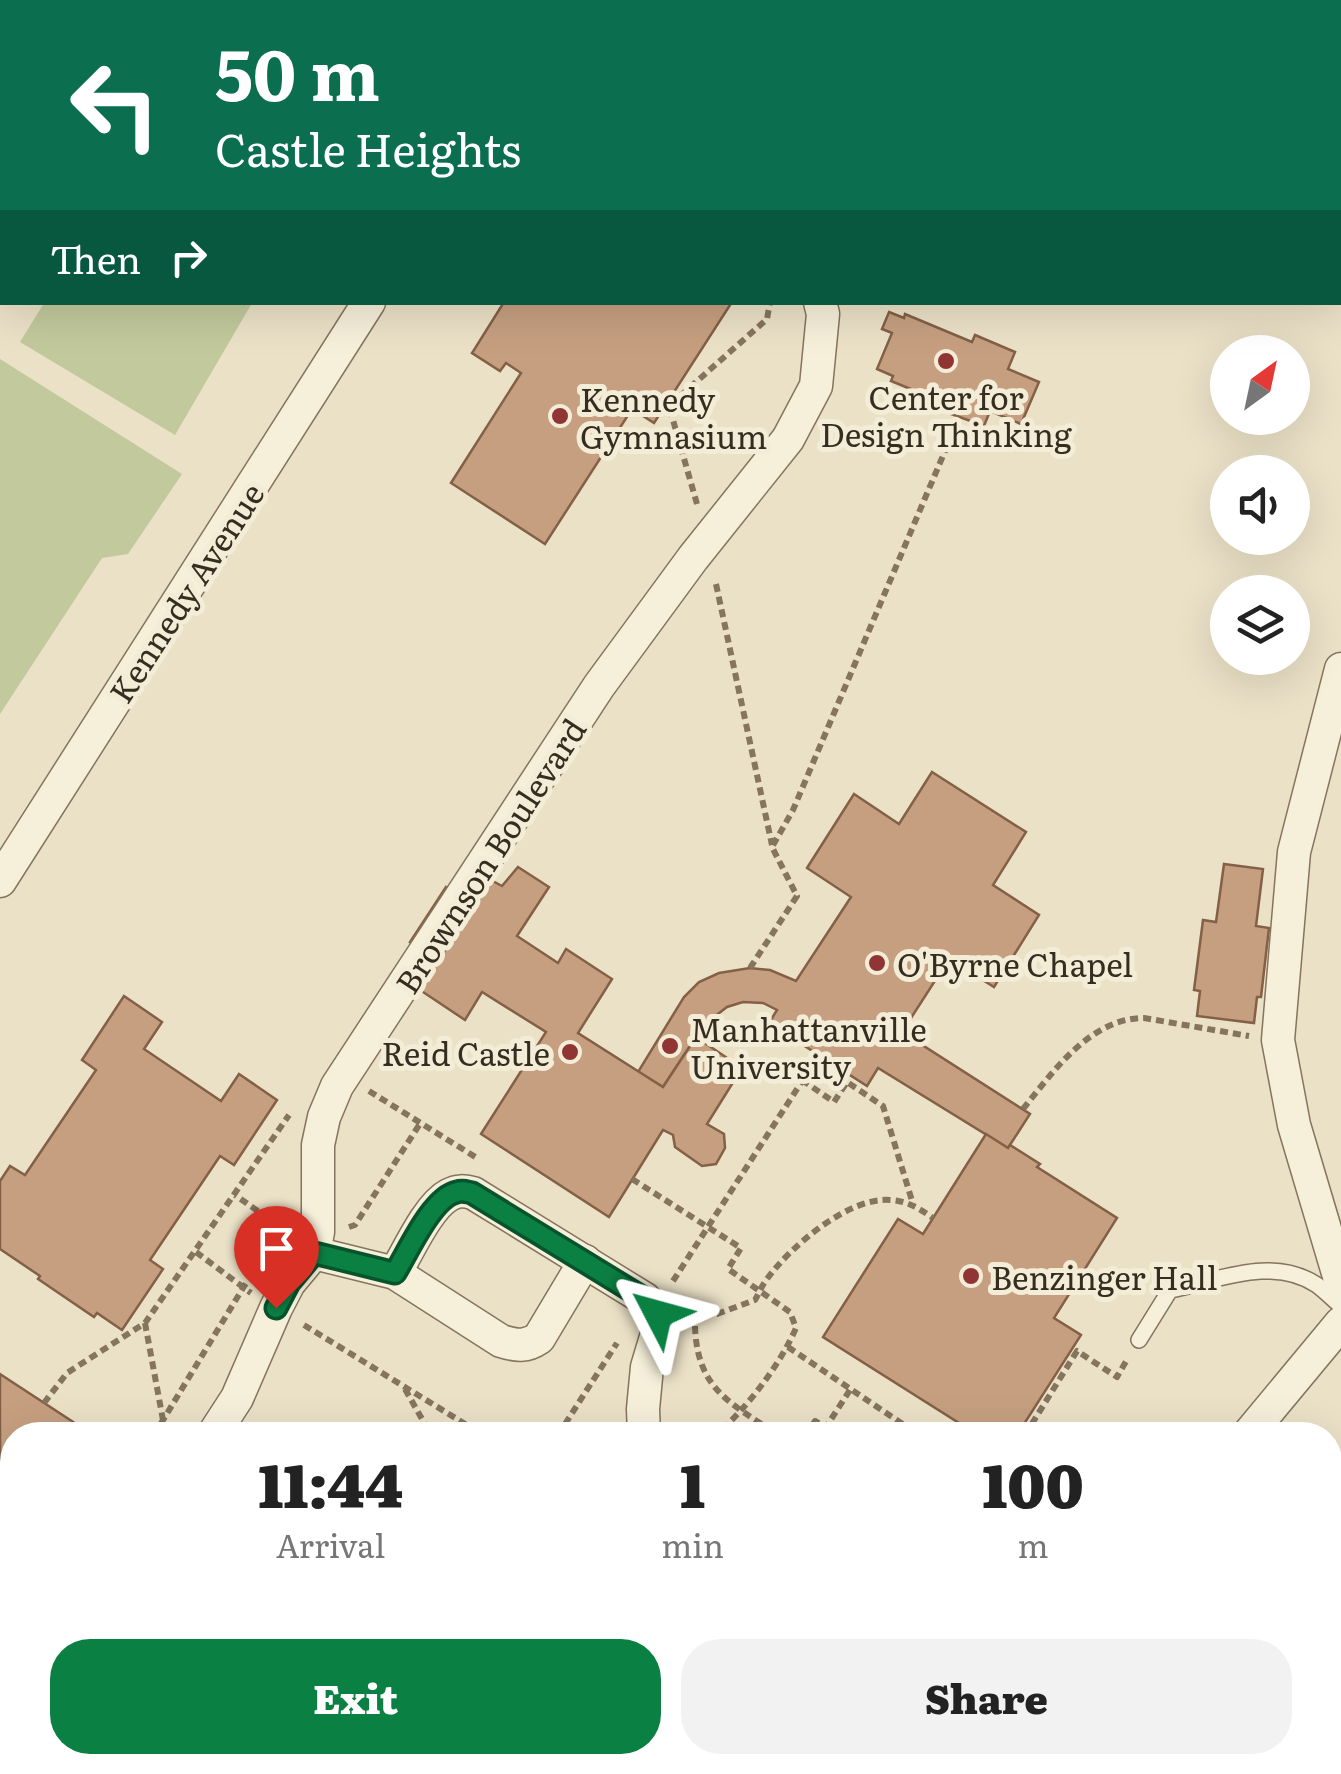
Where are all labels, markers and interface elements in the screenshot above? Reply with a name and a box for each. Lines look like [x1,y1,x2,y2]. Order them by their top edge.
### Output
text: 50 m [215,19,380,123]
icon: left [50,40,180,170]
text: Castle Heights [215,114,521,181]
text: Then [50,229,141,286]
icon: right [161,230,216,285]
north arrow [1210,335,1310,435]
map controls [1210,335,1310,675]
marker: Center for Design Thinking [935,350,957,372]
place label: Center for Design Thinking [820,372,1072,457]
place label: Kennedy Gymnasium [580,374,767,459]
marker: Kennedy Gymnasium [549,405,571,427]
button: sound [1210,455,1310,555]
street label: Kennedy Avenue [96,472,274,712]
button: layers [1210,575,1310,675]
street label: Brownson Boulevard [382,708,596,1002]
place label: O'Byrne Chapel [897,939,1133,987]
marker: O'Byrne Chapel [866,952,888,974]
place label: Manhattanville University [690,1004,927,1089]
place label: Reid Castle [381,1028,550,1076]
marker: Manhattanville University [659,1035,681,1057]
marker: Reid Castle [559,1041,581,1063]
pin [234,1206,319,1309]
icon: arrive [249,1221,304,1276]
place label: Benzinger Hall [991,1252,1218,1300]
position arrow [606,1262,710,1366]
marker: Benzinger Hall [960,1265,982,1287]
text: 11:44 [258,1437,403,1526]
text: 1 [680,1437,705,1526]
text: 100 [982,1437,1084,1526]
text: Arrival [276,1520,385,1568]
text: min [661,1520,724,1568]
text: m [1017,1520,1049,1568]
button: Exit [50,1639,661,1754]
button: Share [681,1639,1292,1754]

